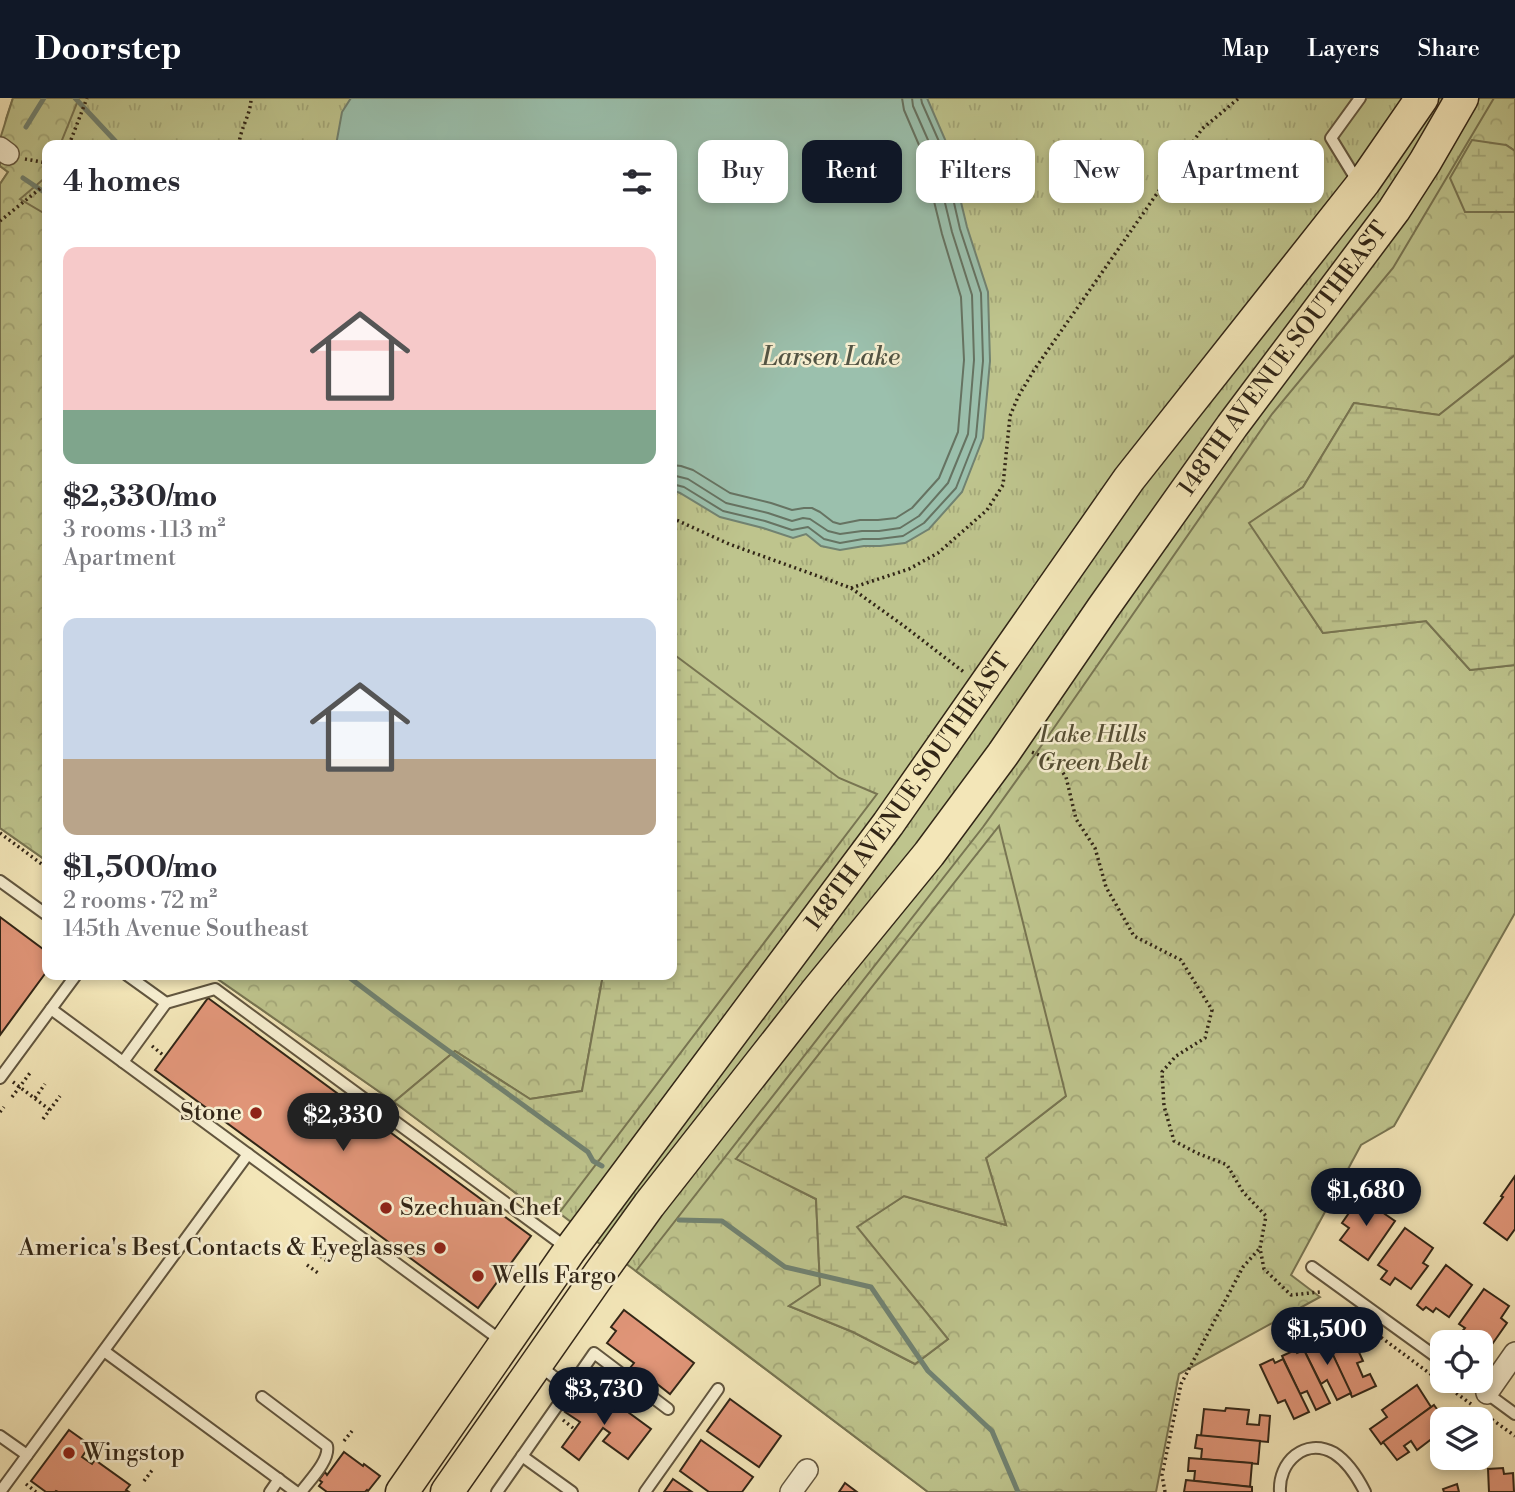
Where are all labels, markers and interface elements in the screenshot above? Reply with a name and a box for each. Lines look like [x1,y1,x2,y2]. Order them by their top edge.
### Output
text: Doorstep [35,29,182,70]
text: Map [1222,34,1269,64]
text: Layers [1307,34,1379,64]
text: Share [1417,34,1480,64]
chip: Buy [698,140,788,203]
chip: Rent [802,140,902,203]
chip: Filters [916,140,1035,203]
chip: New [1049,140,1144,203]
chip: Apartment [1158,140,1324,203]
text: 4 homes [63,163,180,201]
icon: filters [618,163,656,201]
street label: 148TH AVENUE SOUTHEAST [1172,216,1395,502]
icon: home [297,293,423,419]
water label: Larsen Lake [761,341,900,373]
text: $2,330/mo [63,478,217,516]
text: 3 rooms · 113 m² [63,516,226,544]
text: Apartment [63,544,176,572]
street label: 148TH AVENUE SOUTHEAST [799,647,1018,937]
icon: home [297,664,423,790]
park label: Lake Hills Green Belt [1037,720,1150,778]
text: $1,500/mo [63,849,218,887]
text: 2 rooms · 72 m² [63,887,217,915]
text: 145th Avenue Southeast [63,915,309,943]
pin: $2,330 [286,1094,400,1153]
place label: Stone [180,1098,242,1128]
text: $2,330 [303,1102,383,1130]
marker: Stone [248,1105,264,1121]
pin: $1,680 [1309,1168,1423,1228]
text: $1,680 [1327,1177,1405,1205]
place label: Szechuan Chef [400,1193,562,1223]
marker: Szechuan Chef [378,1200,394,1216]
place label: America's Best Contacts & Eyeglasses [18,1233,426,1263]
marker: America's Best Contacts & Eyeglasses [432,1240,448,1256]
place label: Wells Fargo [491,1261,617,1291]
marker: Wells Fargo [470,1268,486,1284]
pin: $1,500 [1270,1308,1384,1367]
text: $1,500 [1287,1316,1367,1344]
map controls [1430,1330,1493,1470]
button: locate [1430,1330,1493,1393]
pin: $3,730 [547,1368,661,1427]
text: $3,730 [565,1376,643,1404]
button: layers [1430,1407,1493,1470]
place label: Wingstop [82,1438,185,1468]
marker: Wingstop [61,1445,77,1461]

